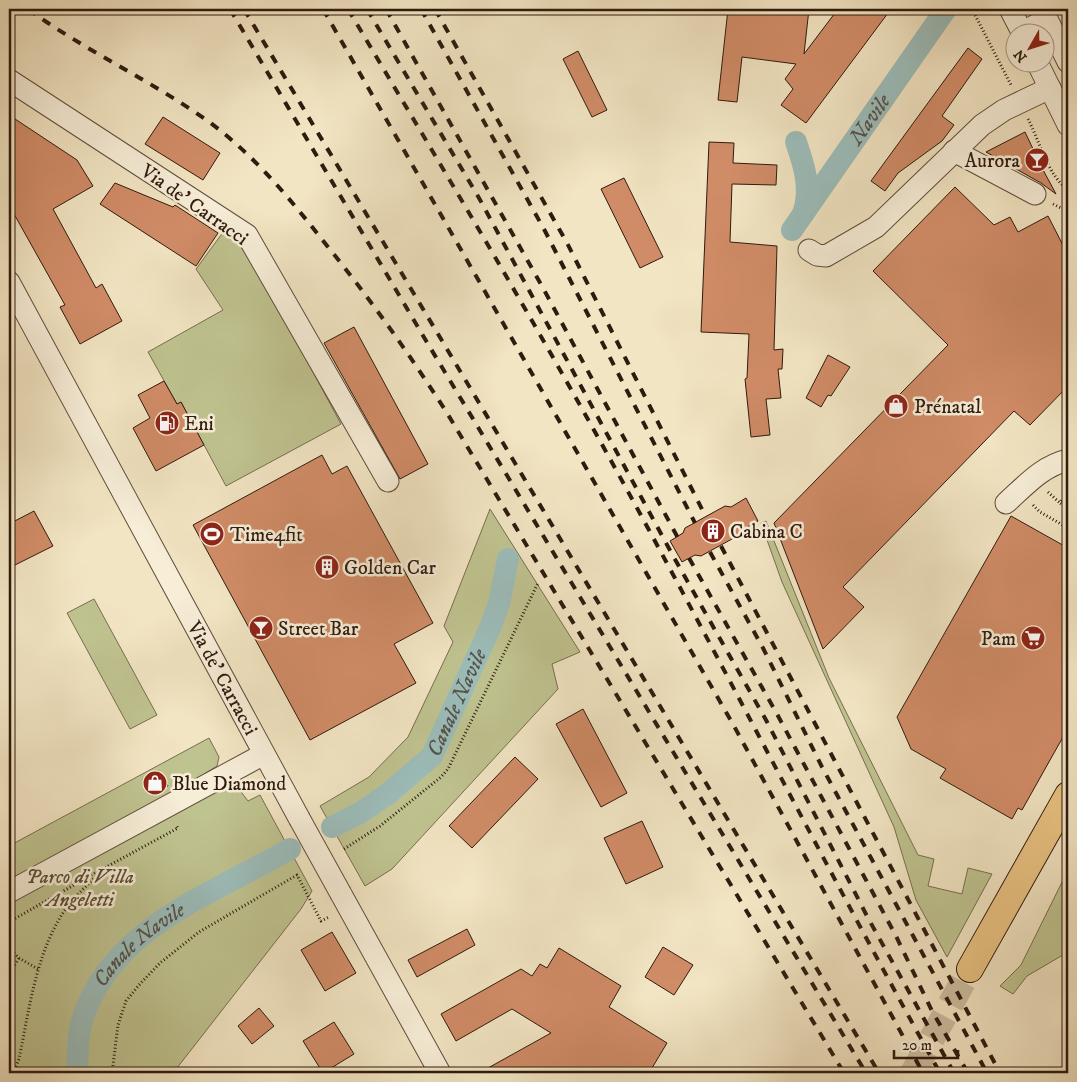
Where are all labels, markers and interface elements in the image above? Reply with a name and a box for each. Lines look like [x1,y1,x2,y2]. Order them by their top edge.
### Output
north arrow [1004,22,1054,72]
text: N [1010,45,1031,66]
water label: Navile [843,89,897,151]
bar icon: Aurora [1024,147,1050,173]
place label: Aurora [965,149,1020,174]
street label: Via de' Carracci [135,158,253,252]
shop icon: Prénatal [883,393,909,419]
place label: Prénatal [914,395,981,420]
fuel station icon: Eni [154,410,180,436]
place label: Eni [184,412,214,437]
building icon: Cabina C [700,518,726,544]
place label: Cabina C [730,520,803,545]
sports icon: Time4fit [199,521,225,547]
place label: Time4fit [230,523,303,548]
building icon: Golden Car [314,554,340,580]
place label: Golden Car [344,556,436,581]
bar icon: Street Bar [248,615,274,641]
street label: Via de' Carracci [180,616,263,740]
place label: Street Bar [278,617,359,642]
supermarket icon: Pam [1020,625,1046,651]
place label: Pam [981,627,1016,652]
water label: Canale Navile [422,644,493,761]
shop icon: Blue Diamond [142,770,168,796]
place label: Blue Diamond [172,772,286,797]
park label: Parco di Villa Angeletti [26,865,134,913]
water label: Canale Navile [88,897,190,992]
scale bar [894,1027,958,1059]
text: 20 m [902,1036,932,1055]

